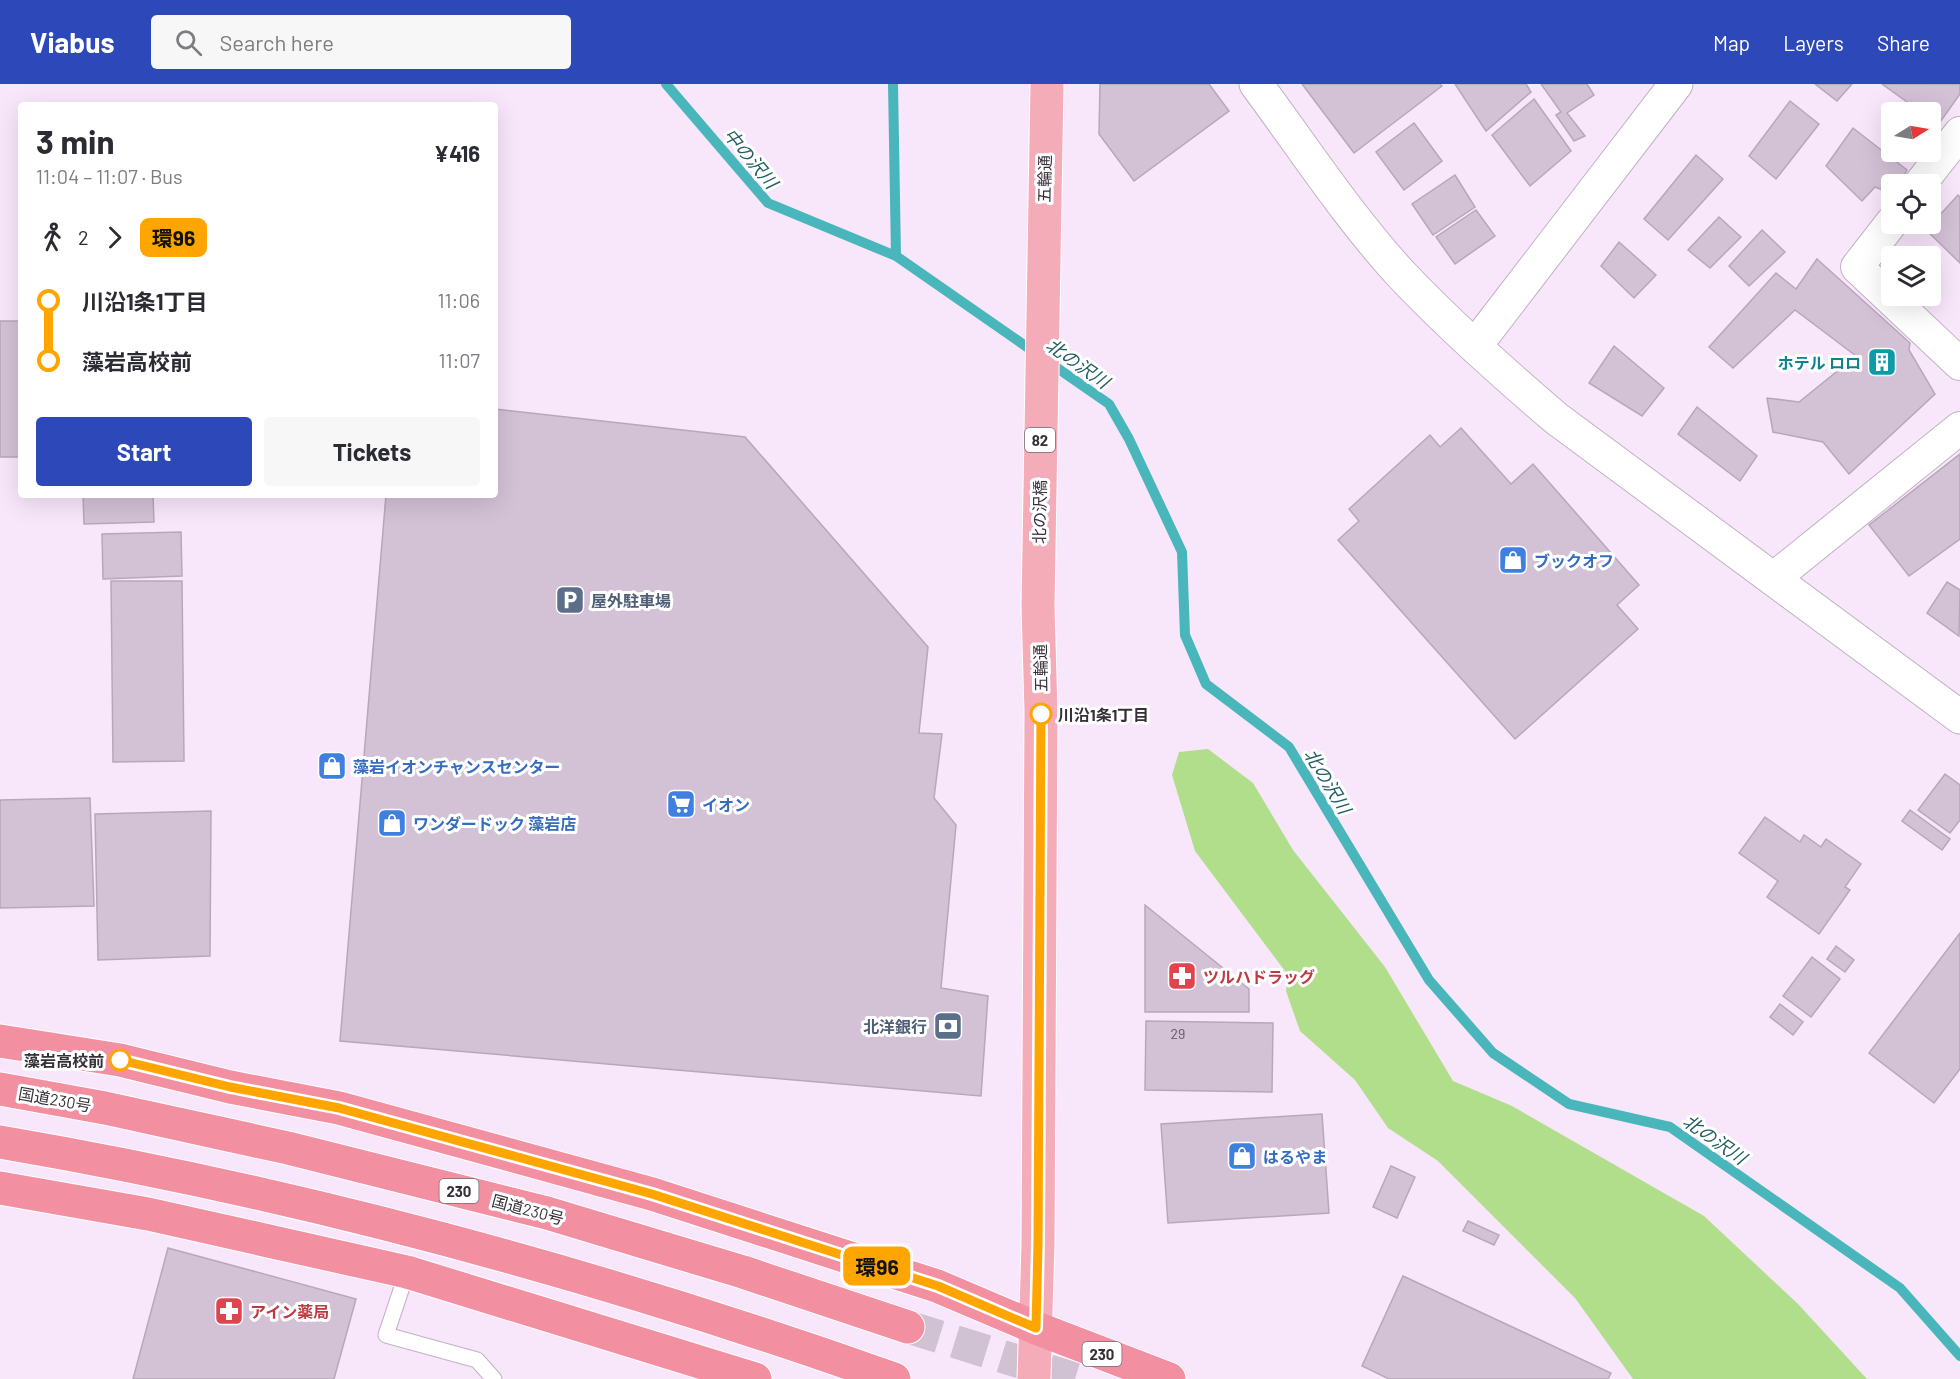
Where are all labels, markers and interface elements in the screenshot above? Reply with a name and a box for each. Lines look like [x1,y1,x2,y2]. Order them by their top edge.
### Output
search box [151,15,571,69]
text: Viabus [30,25,115,59]
icon: search [172,26,205,59]
text: Search here [220,29,334,55]
text: Map [1713,30,1750,55]
text: Layers [1783,30,1844,55]
text: Share [1877,30,1930,55]
north arrow [1881,102,1941,162]
map controls [1881,102,1941,306]
text: 3 min [36,121,114,161]
water label: 中の沢川 [719,123,784,194]
text: ¥416 [434,140,480,166]
street label: 五輪通 [1034,155,1054,203]
text: 11:04 – 11:07 · Bus [36,164,183,188]
button: locate [1881,174,1941,234]
icon: walk [36,221,69,254]
icon: forward [98,221,131,254]
text: 2 [78,225,89,249]
text: 環96 [152,225,195,250]
button: layers [1881,246,1941,306]
text: 川沿1条1丁目 [82,288,208,314]
text: 11:06 [438,288,480,312]
water label: 北の沢川 [1042,333,1115,394]
building icon: ホテル ロロ [1866,346,1898,378]
text: 藻岩高校前 [82,348,192,374]
text: 11:07 [438,348,480,372]
place label: ホテル ロロ [1778,353,1861,372]
button: Start [36,417,252,486]
button: Tickets [264,417,480,486]
road number: 82 [1025,428,1055,452]
street label: 北の沢橋 [1029,480,1049,544]
shop icon: ブックオフ [1497,544,1529,576]
place label: ブックオフ [1534,551,1614,570]
parking icon: 屋外駐車場 [554,584,586,616]
place label: 屋外駐車場 [591,591,671,610]
street label: 五輪通 [1030,644,1050,692]
marker: 川沿1条1丁目 [1030,703,1052,725]
place label: 川沿1条1丁目 [1058,705,1149,724]
water label: 北の沢川 [1300,744,1357,819]
shop icon: 藻岩イオンチャンスセンター [316,750,348,782]
place label: 藻岩イオンチャンスセンター [353,757,561,776]
supermarket icon: イオン [665,788,697,820]
place label: イオン [702,795,750,814]
shop icon: ワンダードック 藻岩店 [376,807,408,839]
place label: ワンダードック 藻岩店 [413,814,576,833]
pharmacy icon: ツルハドラッグ [1166,960,1198,992]
place label: ツルハドラッグ [1203,967,1315,986]
bank icon: 北洋銀行 [932,1010,964,1042]
place label: 北洋銀行 [863,1017,927,1036]
house number: 29 [1171,1025,1185,1042]
marker: 藻岩高校前 [109,1049,131,1071]
place label: 藻岩高校前 [24,1051,104,1070]
street label: 国道230号 [17,1083,93,1115]
water label: 北の沢川 [1679,1109,1752,1170]
shop icon: はるやま [1226,1140,1258,1172]
place label: はるやま [1263,1147,1327,1166]
road number: 230 [440,1179,478,1203]
street label: 国道230号 [490,1190,566,1228]
line badge: 環96 [842,1246,912,1286]
text: 環96 [855,1254,899,1279]
pharmacy icon: アイン薬局 [213,1295,245,1327]
place label: アイン薬局 [250,1302,329,1321]
road number: 230 [1082,1342,1122,1366]

